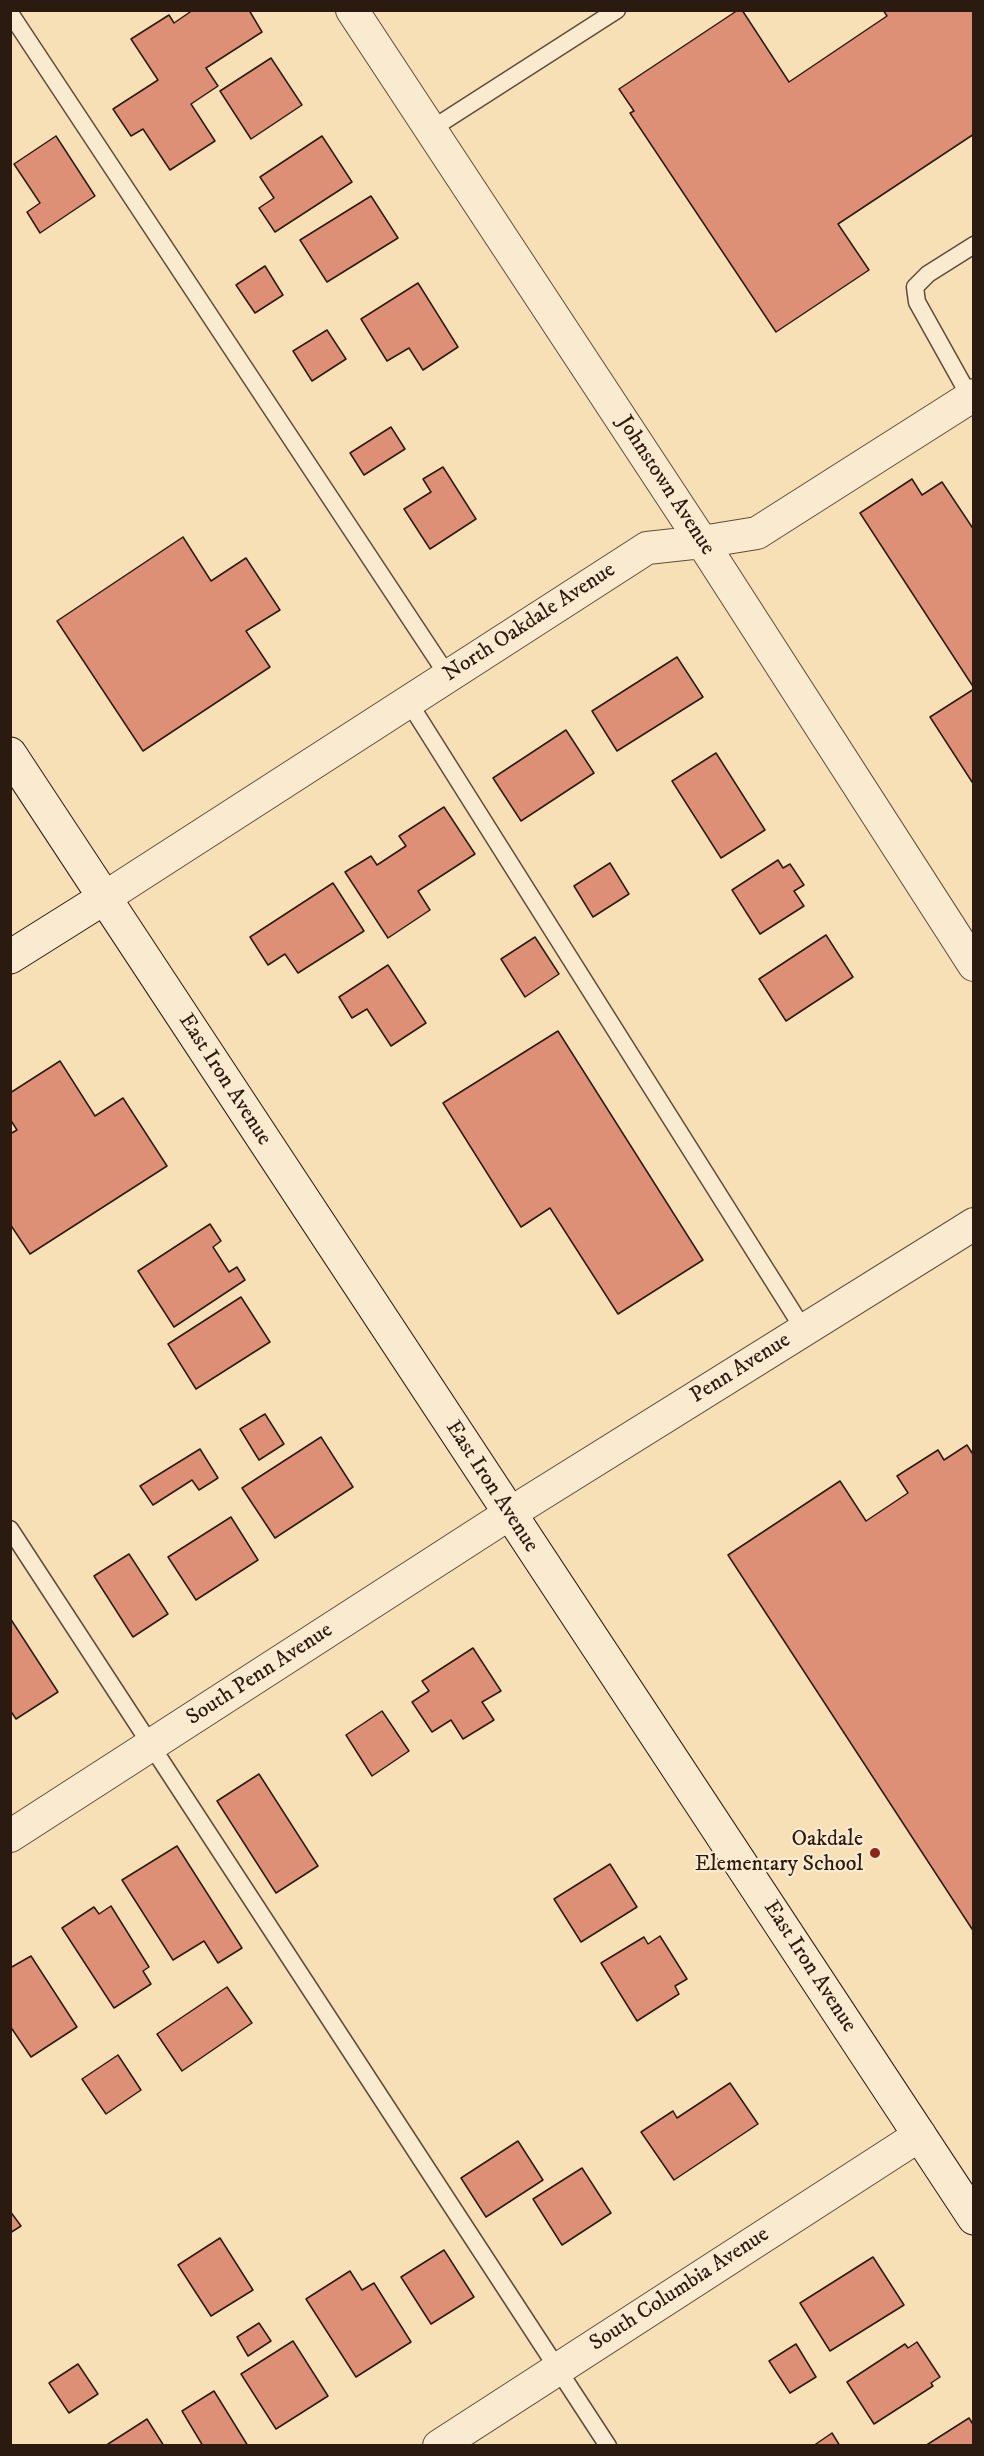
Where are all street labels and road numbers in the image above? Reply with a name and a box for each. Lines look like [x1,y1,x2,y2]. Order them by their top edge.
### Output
street label: Johnstown Avenue [610,411,720,561]
street label: North Oakdale Avenue [439,558,621,688]
street label: East Iron Avenue [172,1009,276,1151]
street label: Penn Avenue [686,1328,796,1410]
street label: East Iron Avenue [439,1416,543,1558]
street label: South Penn Avenue [182,1618,338,1732]
street label: East Iron Avenue [757,1896,861,2038]
street label: South Columbia Avenue [585,2222,775,2358]

